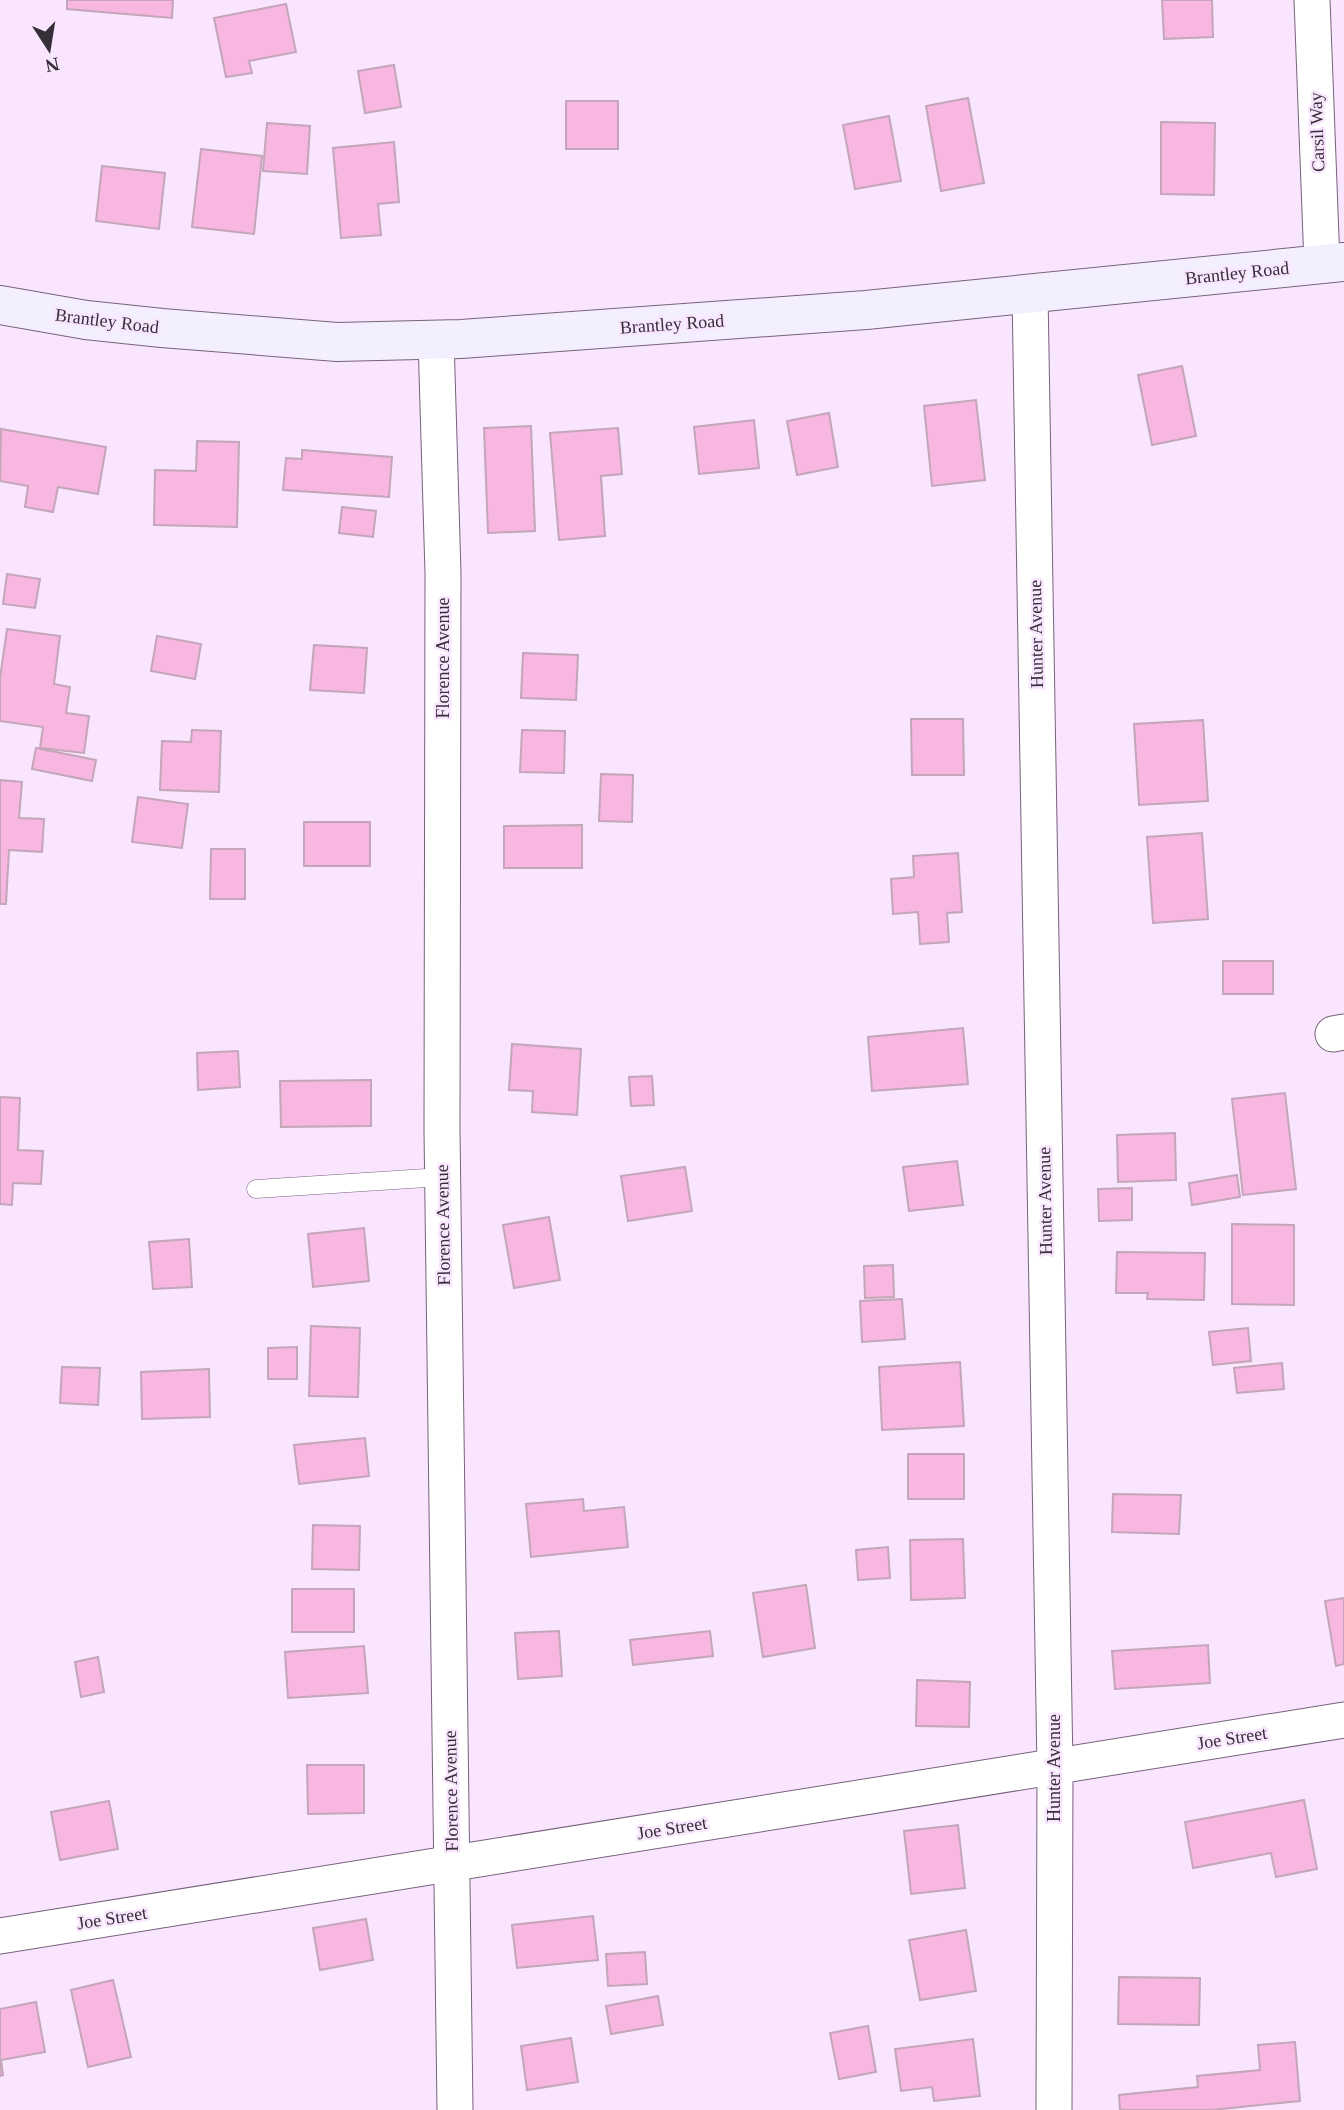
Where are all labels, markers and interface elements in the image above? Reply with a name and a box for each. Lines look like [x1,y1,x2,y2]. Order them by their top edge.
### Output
north arrow [14,14,84,84]
text: N [43,53,61,77]
street label: Carsil Way [1306,92,1328,172]
street label: Brantley Road [1184,258,1290,288]
street label: Brantley Road [54,305,160,337]
street label: Brantley Road [619,310,725,338]
street label: Hunter Avenue [1025,580,1047,688]
street label: Florence Avenue [433,597,453,719]
street label: Hunter Avenue [1034,1147,1056,1255]
street label: Florence Avenue [432,1164,454,1286]
street label: Hunter Avenue [1044,1714,1064,1822]
street label: Joe Street [1196,1723,1268,1753]
street label: Florence Avenue [440,1730,462,1852]
street label: Joe Street [636,1813,708,1843]
street label: Joe Street [76,1903,148,1933]

